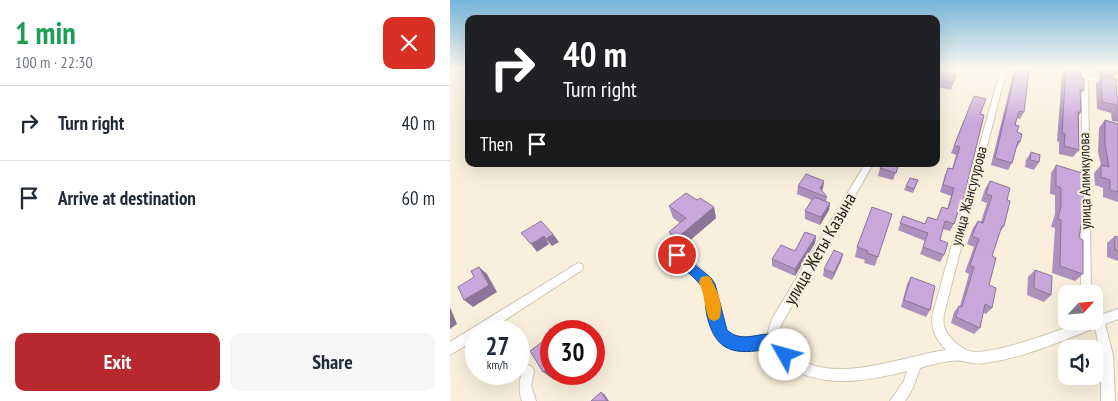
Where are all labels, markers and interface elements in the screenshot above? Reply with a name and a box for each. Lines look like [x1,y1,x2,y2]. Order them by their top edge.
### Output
text: 1 min [15,13,76,52]
button: close [383,17,435,69]
text: 40 m [563,31,627,77]
icon: right [480,35,545,100]
text: 100 m · 22:30 [15,52,93,72]
text: Turn right [563,75,637,103]
icon: right [15,109,43,137]
text: Turn right [58,111,124,135]
text: 40 m [402,111,435,135]
icon: arrive [523,130,551,158]
text: Then [480,132,513,156]
street label: улица Алимкулова [1074,132,1095,230]
street label: улица Жансугурова [946,144,991,248]
icon: arrive [15,184,43,212]
text: Arrive at destination [58,186,196,210]
text: 60 m [402,186,435,210]
street label: улица Жеты Казына [778,189,861,309]
pin [656,234,698,276]
icon: arrive [663,241,691,269]
north arrow [1058,285,1102,330]
map controls [1058,285,1103,385]
speed limit sign: 30 [540,320,605,385]
position arrow [758,328,810,380]
text: 27 [486,330,509,362]
button: Exit [15,333,220,391]
button: Share [230,333,435,391]
button: sound [1058,340,1103,385]
text: km/h [487,357,508,372]

